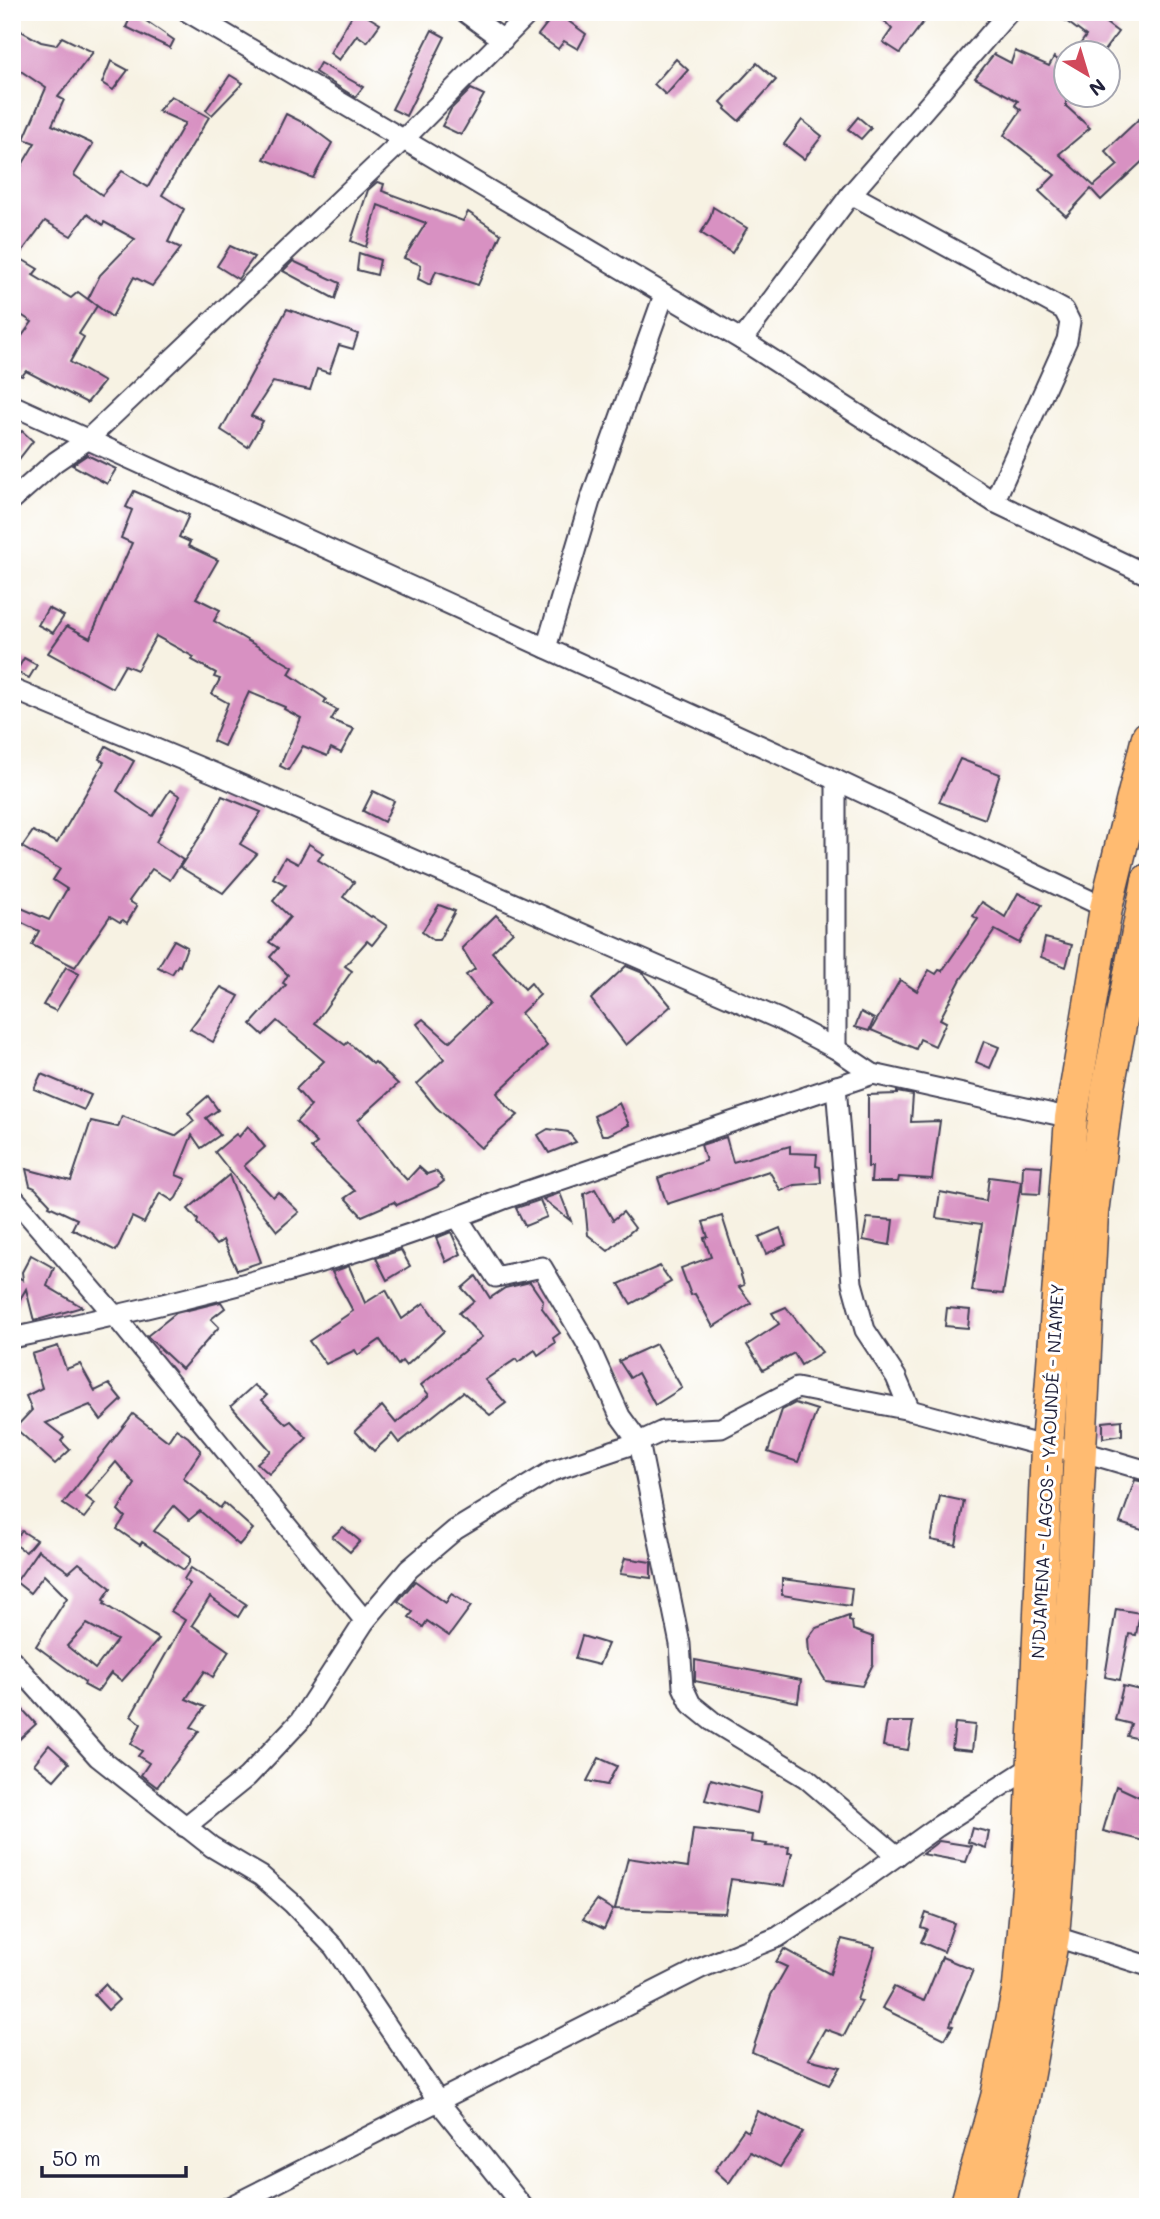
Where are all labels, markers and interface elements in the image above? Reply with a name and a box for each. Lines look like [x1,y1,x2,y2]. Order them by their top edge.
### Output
north arrow [1052,38,1122,108]
text: N [1084,74,1111,102]
street label: N'DJAMENA - LAGOS - YAOUNDÉ - NIAMEY [1025,1283,1069,1659]
scale bar [42,2135,186,2179]
text: 50 m [52,2144,101,2171]

